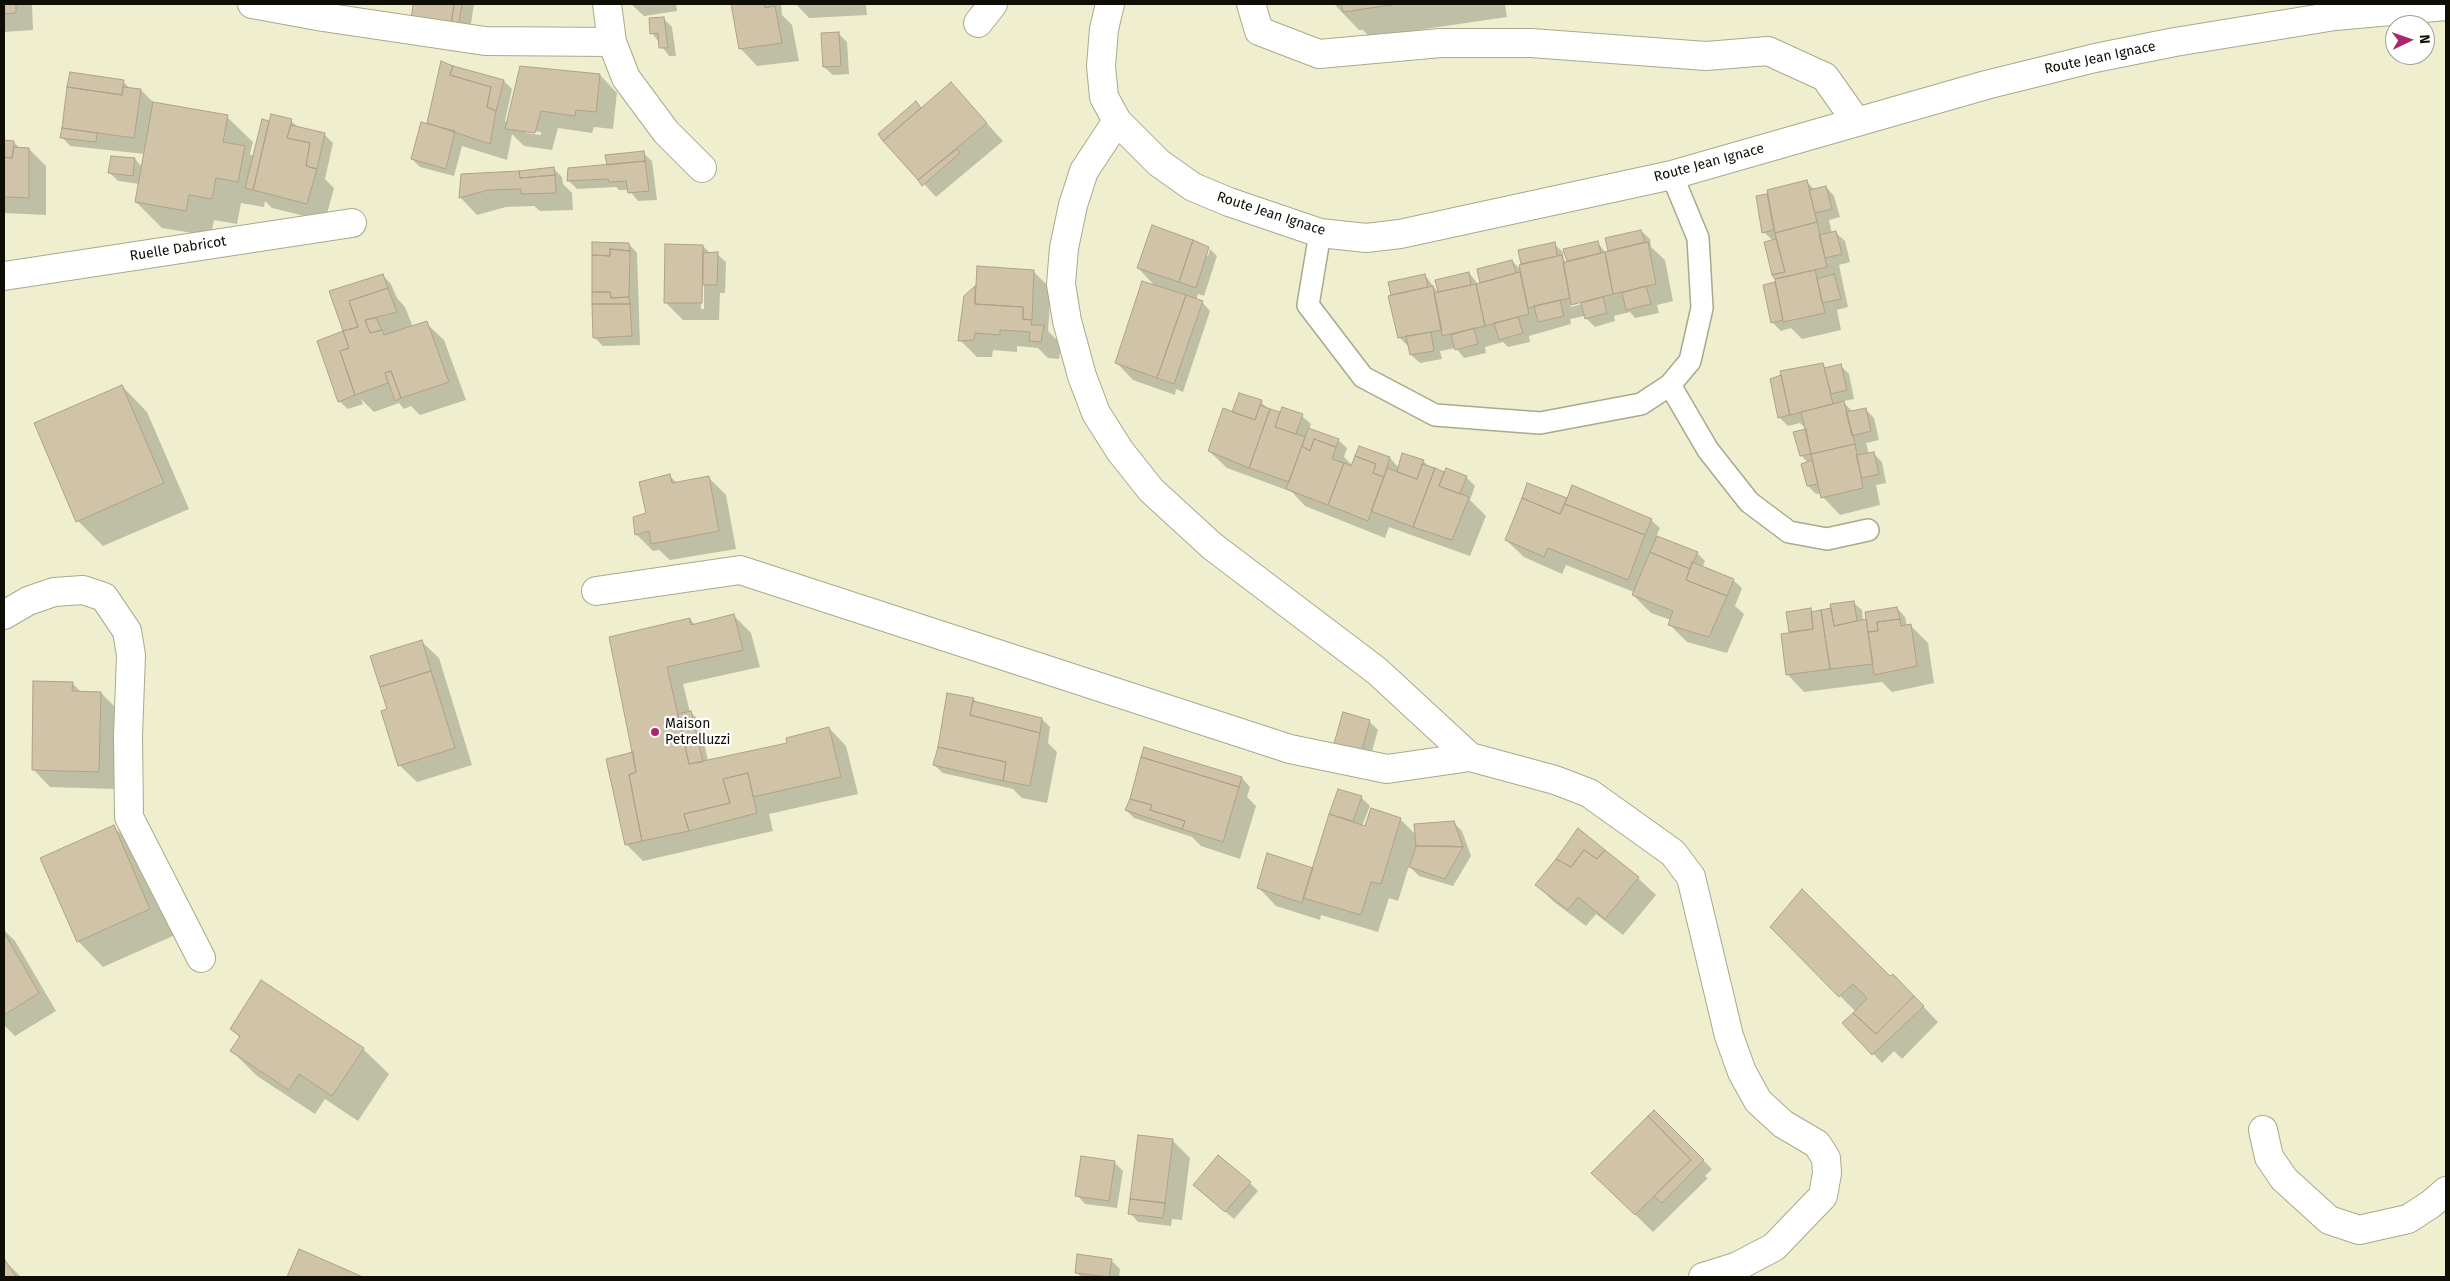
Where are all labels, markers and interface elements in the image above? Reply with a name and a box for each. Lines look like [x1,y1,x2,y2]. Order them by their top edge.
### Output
north arrow [2385,15,2435,65]
text: N [2416,34,2433,44]
street label: Route Jean Ignace [2043,38,2157,78]
street label: Route Jean Ignace [1652,140,1766,186]
street label: Route Jean Ignace [1215,189,1327,239]
street label: Ruelle Dabricot [129,233,227,265]
place label: Maison Petrelluzzi [665,716,731,749]
marker: Maison Petrelluzzi [649,726,661,738]

